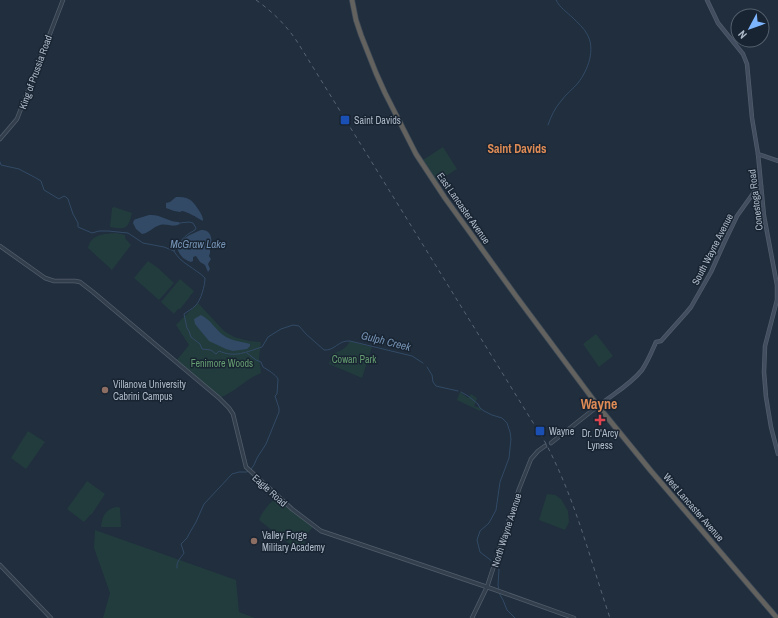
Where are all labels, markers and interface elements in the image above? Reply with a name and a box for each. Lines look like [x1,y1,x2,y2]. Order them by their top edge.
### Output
north arrow [730,8,770,48]
text: N [735,28,750,42]
street label: King of Prussia Road [16,33,55,111]
marker: Saint Davids [339,114,351,126]
place label: Saint Davids [354,114,401,127]
district label: Saint Davids [487,141,547,157]
street label: Conestoga Road [745,169,766,231]
street label: East Lancaster Avenue [434,170,493,247]
street label: South Wayne Avenue [689,211,736,287]
water label: McGraw Lake [170,237,226,251]
water label: Gulph Creek [360,328,413,354]
park label: Cowan Park [332,353,377,366]
park label: Fenimore Woods [191,357,253,370]
place label: Villanova University Cabrini Campus [113,378,187,403]
marker: Villanova University Cabrini Campus [100,385,110,395]
district label: Wayne [581,395,617,413]
marker: Dr. D'Arcy Lyness [594,414,606,426]
marker: Wayne [534,425,546,437]
place label: Wayne [549,425,575,438]
place label: Dr. D'Arcy Lyness [582,427,619,452]
street label: West Lancaster Avenue [660,470,727,544]
street label: Eagle Road [249,471,290,510]
street label: North Wayne Avenue [488,491,525,569]
place label: Valley Forge Military Academy [262,529,326,554]
marker: Valley Forge Military Academy [249,536,259,546]

